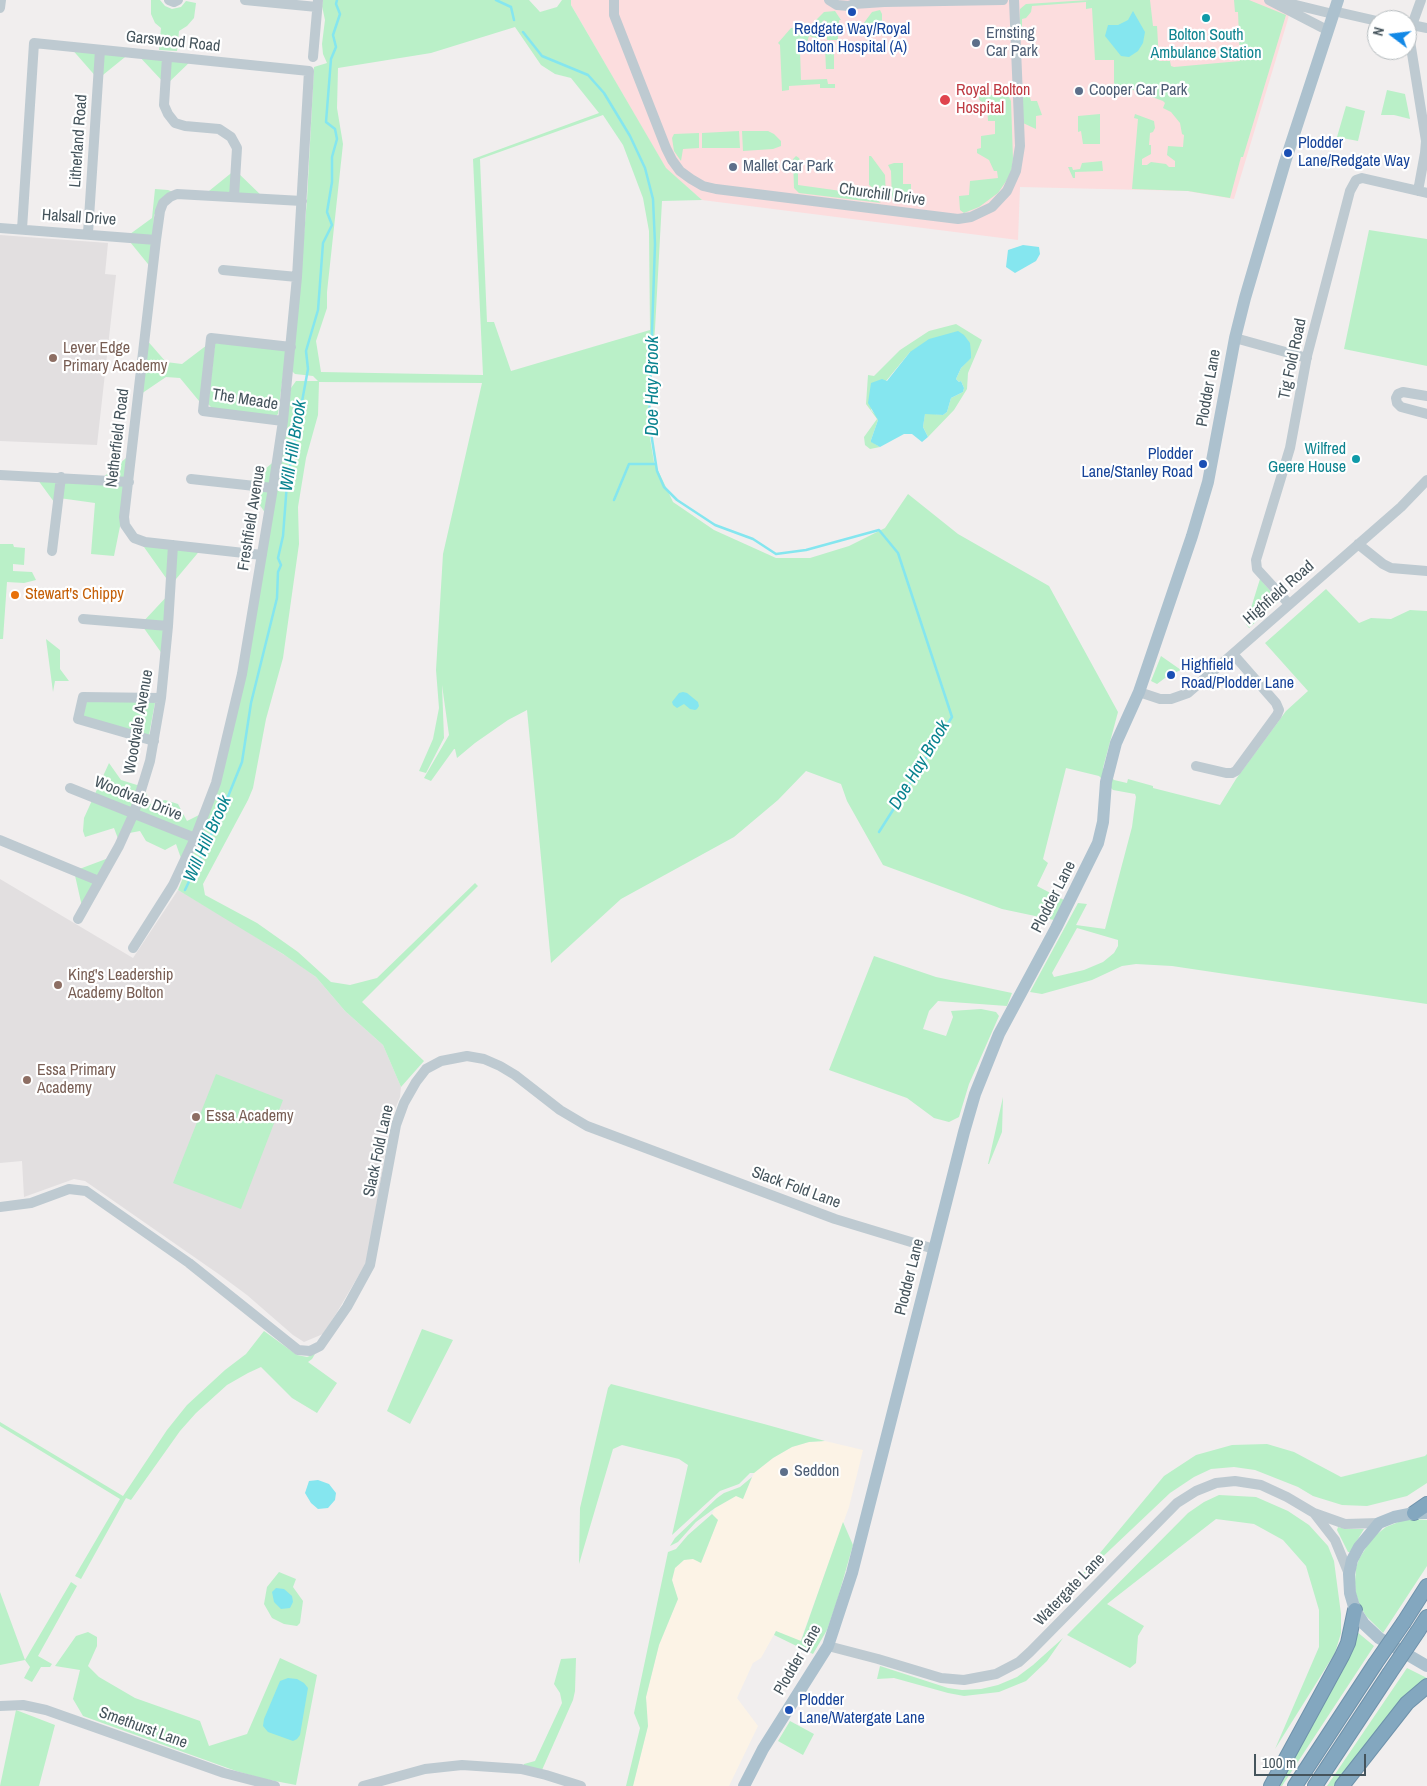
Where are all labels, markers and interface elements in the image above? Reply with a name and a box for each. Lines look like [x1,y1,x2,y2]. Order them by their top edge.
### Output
marker: Redgate Way/Royal Bolton Hospital (A) [846,6,858,18]
north arrow [1367,10,1417,60]
marker: Bolton South Ambulance Station [1200,12,1212,24]
place label: Redgate Way/Royal Bolton Hospital (A) [794,20,910,58]
place label: Ernsting Car Park [986,24,1038,62]
text: N [1369,25,1388,38]
place label: Bolton South Ambulance Station [1151,26,1261,64]
street label: Garswood Road [125,27,221,57]
marker: Ernsting Car Park [970,37,982,49]
place label: Royal Bolton Hospital [956,81,1030,119]
place label: Cooper Car Park [1089,81,1187,101]
marker: Cooper Car Park [1073,85,1085,97]
marker: Royal Bolton Hospital [938,93,952,107]
street label: Litherland Road [66,94,92,188]
place label: Plodder Lane/Redgate Way [1298,134,1410,172]
marker: Plodder Lane/Redgate Way [1282,147,1294,159]
place label: Mallet Car Park [743,157,833,177]
marker: Mallet Car Park [727,161,739,173]
street label: Churchill Drive [838,179,926,211]
street label: Halsall Drive [41,206,117,230]
street label: Tig Fold Road [1275,317,1311,401]
water label: Doe Hay Brook [642,336,664,436]
place label: Lever Edge Primary Academy [63,339,167,377]
street label: Plodder Lane [1193,348,1225,428]
marker: Lever Edge Primary Academy [47,352,59,364]
street label: The Meade [211,385,279,415]
street label: Netherfield Road [102,388,134,488]
water label: Will Hill Brook [276,399,312,493]
place label: Wilfred Geere House [1268,440,1346,478]
place label: Plodder Lane/Stanley Road [1081,445,1193,483]
marker: Wilfred Geere House [1350,453,1362,465]
marker: Plodder Lane/Stanley Road [1197,458,1209,470]
street label: Freshfield Avenue [234,464,270,572]
street label: Highfield Road [1240,557,1318,629]
place label: Stewart's Chippy [25,585,124,605]
marker: Stewart's Chippy [9,589,21,601]
place label: Highfield Road/Plodder Lane [1181,656,1294,694]
street label: Woodvale Avenue [120,668,158,776]
marker: Highfield Road/Plodder Lane [1165,669,1177,681]
water label: Doe Hay Brook [885,717,955,813]
street label: Woodvale Drive [91,773,185,825]
water label: Will Hill Brook [179,792,237,886]
street label: Plodder Lane [1028,858,1080,936]
place label: King's Leadership Academy Bolton [68,966,173,1004]
marker: King's Leadership Academy Bolton [52,979,64,991]
place label: Essa Primary Academy [37,1061,116,1099]
marker: Essa Primary Academy [21,1074,33,1086]
street label: Slack Fold Lane [360,1103,398,1199]
place label: Essa Academy [206,1107,294,1127]
marker: Essa Academy [190,1111,202,1123]
street label: Slack Fold Lane [749,1163,843,1213]
street label: Plodder Lane [891,1237,929,1317]
place label: Seddon [794,1462,839,1482]
marker: Seddon [778,1466,790,1478]
street label: Watergate Lane [1031,1550,1109,1630]
street label: Plodder Lane [770,1621,826,1699]
place label: Plodder Lane/Watergate Lane [799,1691,925,1729]
street label: Smethurst Lane [96,1703,190,1753]
marker: Plodder Lane/Watergate Lane [783,1704,795,1716]
scale bar [1257,1744,1370,1776]
text: 100 m [1262,1752,1296,1773]

